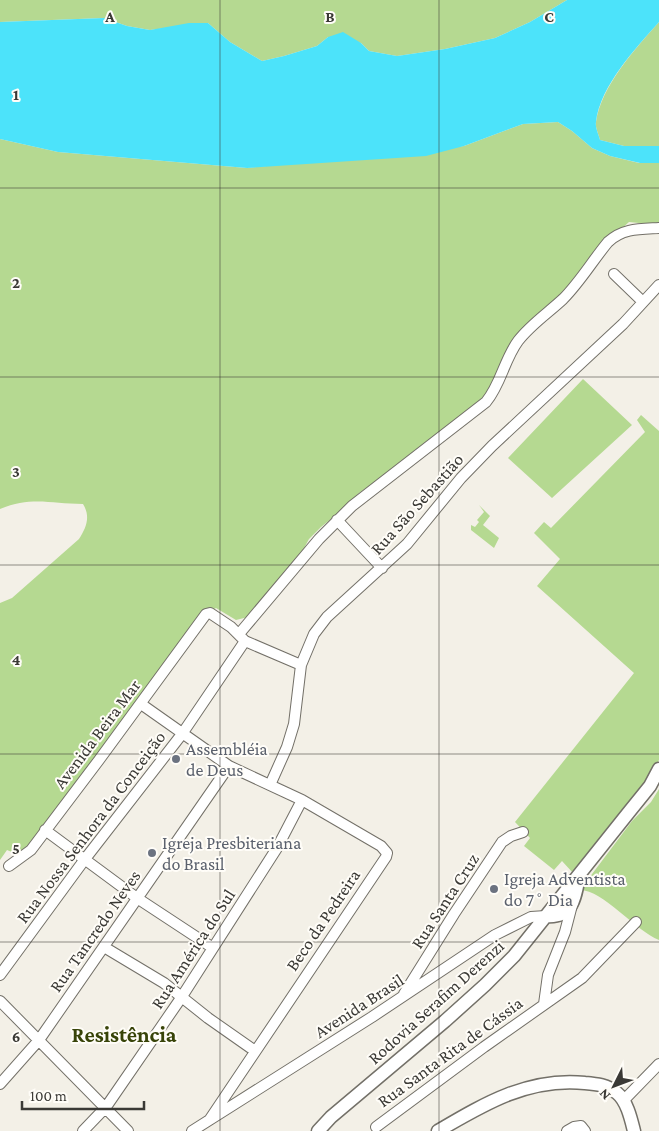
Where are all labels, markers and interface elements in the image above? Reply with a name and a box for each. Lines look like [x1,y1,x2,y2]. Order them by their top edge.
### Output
text: A [104,8,115,25]
text: B [325,8,335,25]
text: C [544,8,554,25]
text: 1 [13,86,19,103]
text: 2 [12,274,20,291]
street label: Rua São Sebastião [366,449,468,559]
text: 3 [12,463,20,480]
text: 4 [12,651,21,668]
street label: Avenida Beira Mar [49,675,145,792]
street label: Rua Nossa Senhora da Conceição [12,727,170,927]
place label: Assembléia de Deus [186,739,268,780]
marker: Assembléia de Deus [170,753,182,765]
place label: Igreja Presbiteriana do Brasil [162,833,301,874]
text: 5 [12,840,20,857]
marker: Igreja Presbiteriana do Brasil [146,847,158,859]
street label: Rua Santa Cruz [407,849,483,952]
street label: Rua Tancredo Neves [45,866,145,996]
street label: Beco da Pedreira [282,866,364,974]
place label: Igreja Adventista do 7˚ Dia [504,869,626,910]
marker: Igreja Adventista do 7˚ Dia [488,883,500,895]
street label: Rua América do Sul [147,885,239,1012]
street label: Rodovia Serafim Derenzi [364,936,508,1068]
street label: Avenida Brasil [311,970,408,1042]
street label: Rua Santa Rita de Cássia [374,993,526,1111]
district label: Resistência [71,1022,177,1047]
text: 6 [12,1028,20,1045]
north arrow [589,1061,639,1111]
scale bar [22,1078,145,1110]
text: N [595,1085,613,1104]
text: 100 m [30,1088,67,1104]

